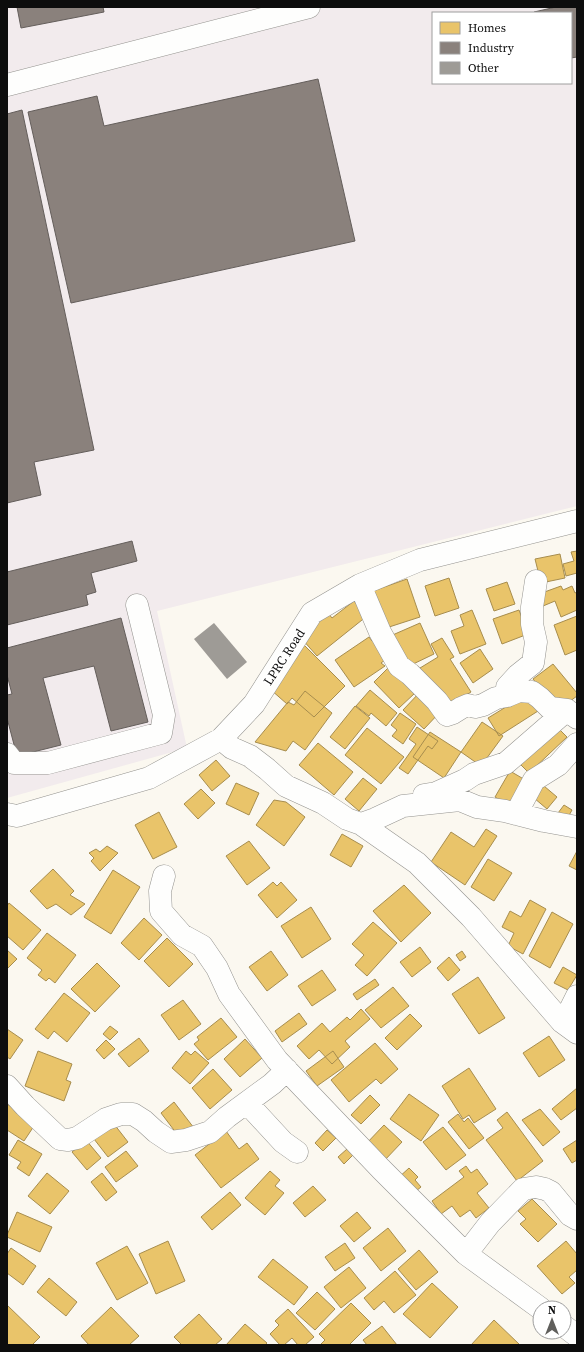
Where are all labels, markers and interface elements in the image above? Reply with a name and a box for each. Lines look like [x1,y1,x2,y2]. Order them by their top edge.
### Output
legend [432,12,572,84]
text: Homes [468,20,506,36]
text: Industry [468,40,515,56]
text: Other [468,60,499,76]
street label: LPRC Road [259,625,309,688]
north arrow [532,1300,572,1340]
text: N [548,1303,556,1318]

